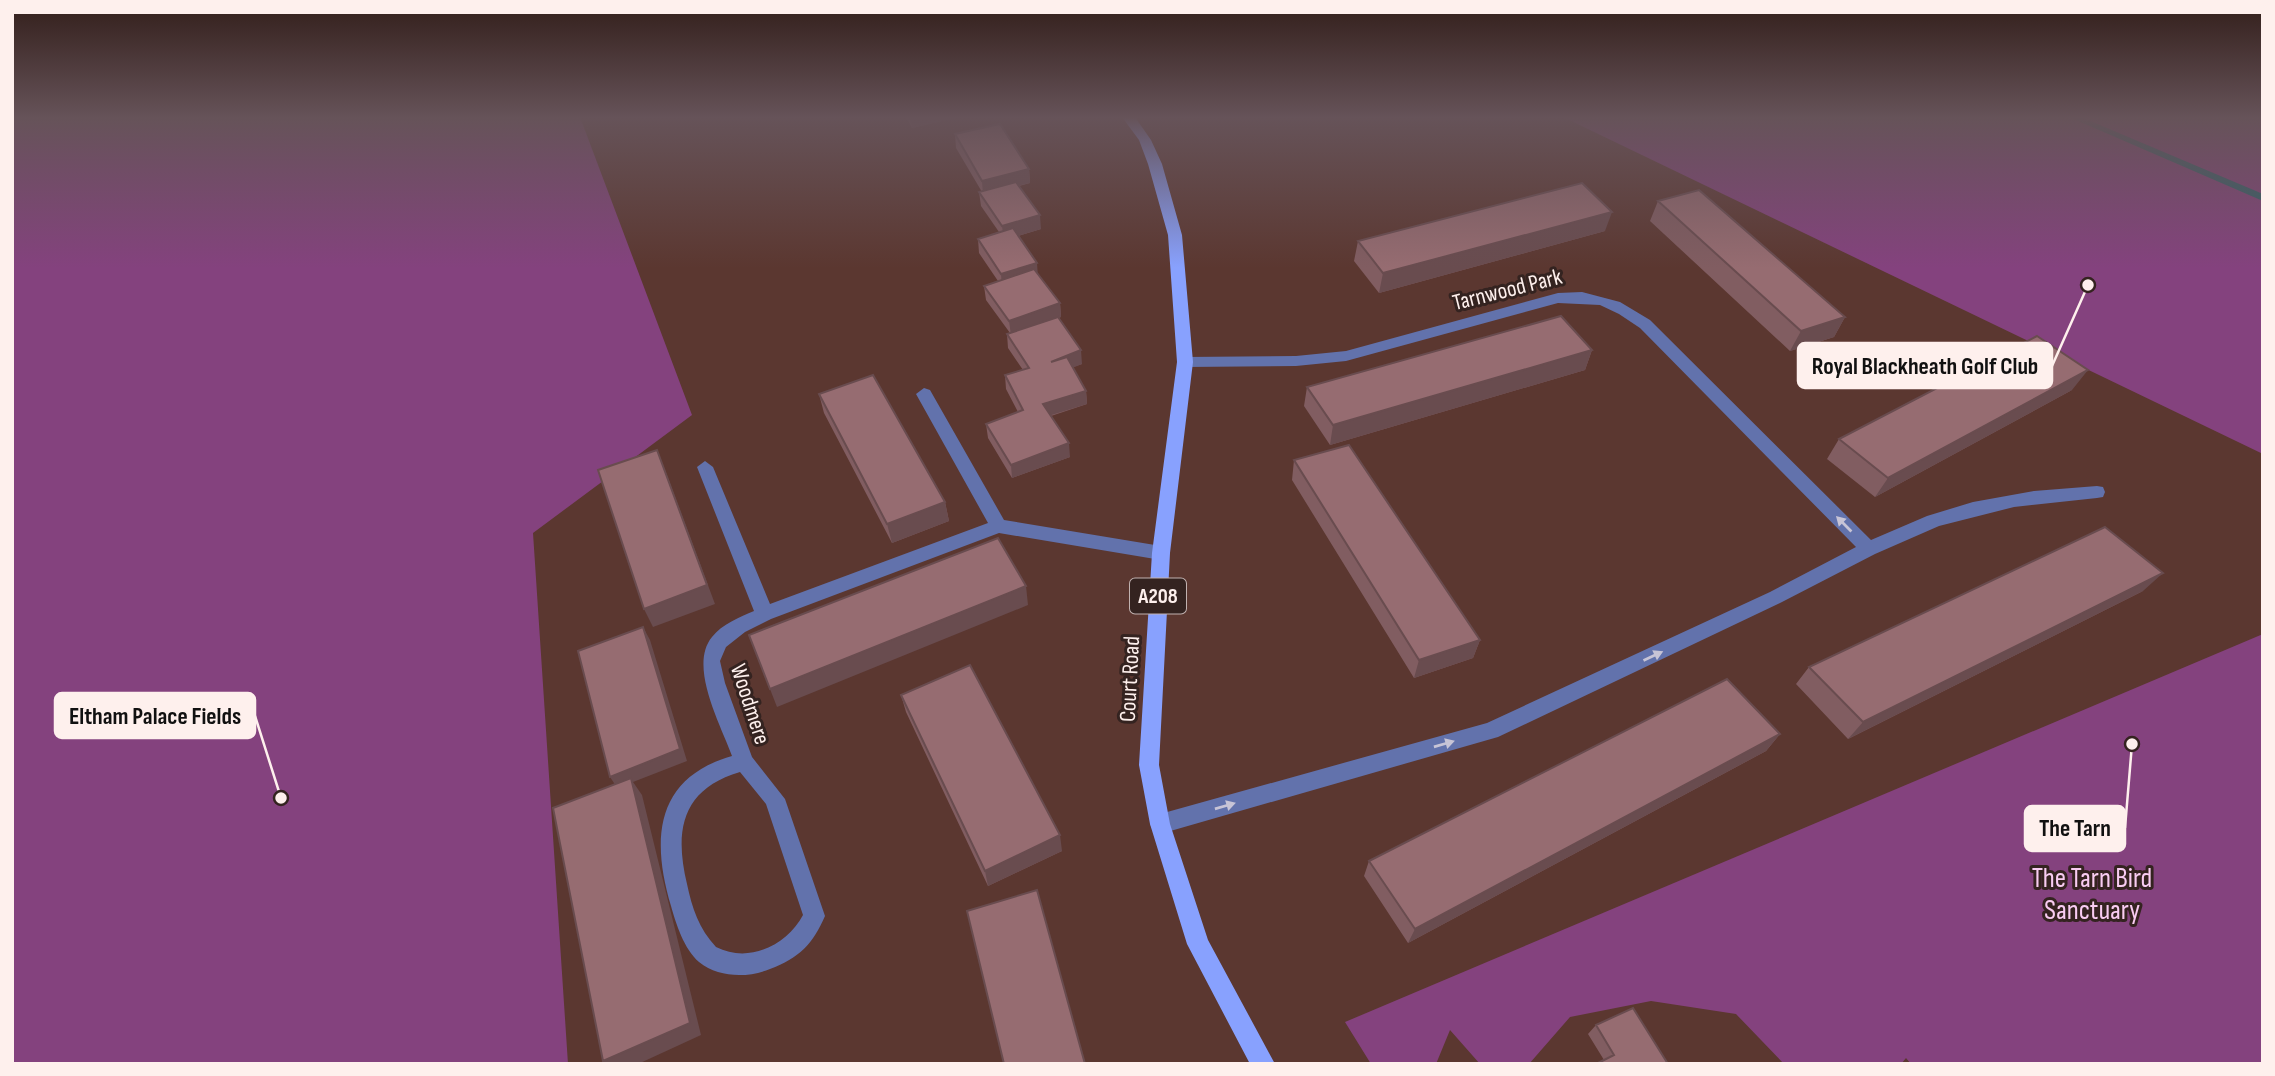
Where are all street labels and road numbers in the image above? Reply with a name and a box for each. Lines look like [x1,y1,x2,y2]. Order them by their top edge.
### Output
street label: Tarnwood Park [1450,263,1565,317]
road number: A208 [1130,578,1186,614]
street label: Court Road [1114,635,1146,723]
street label: Woodmere [724,661,776,748]

